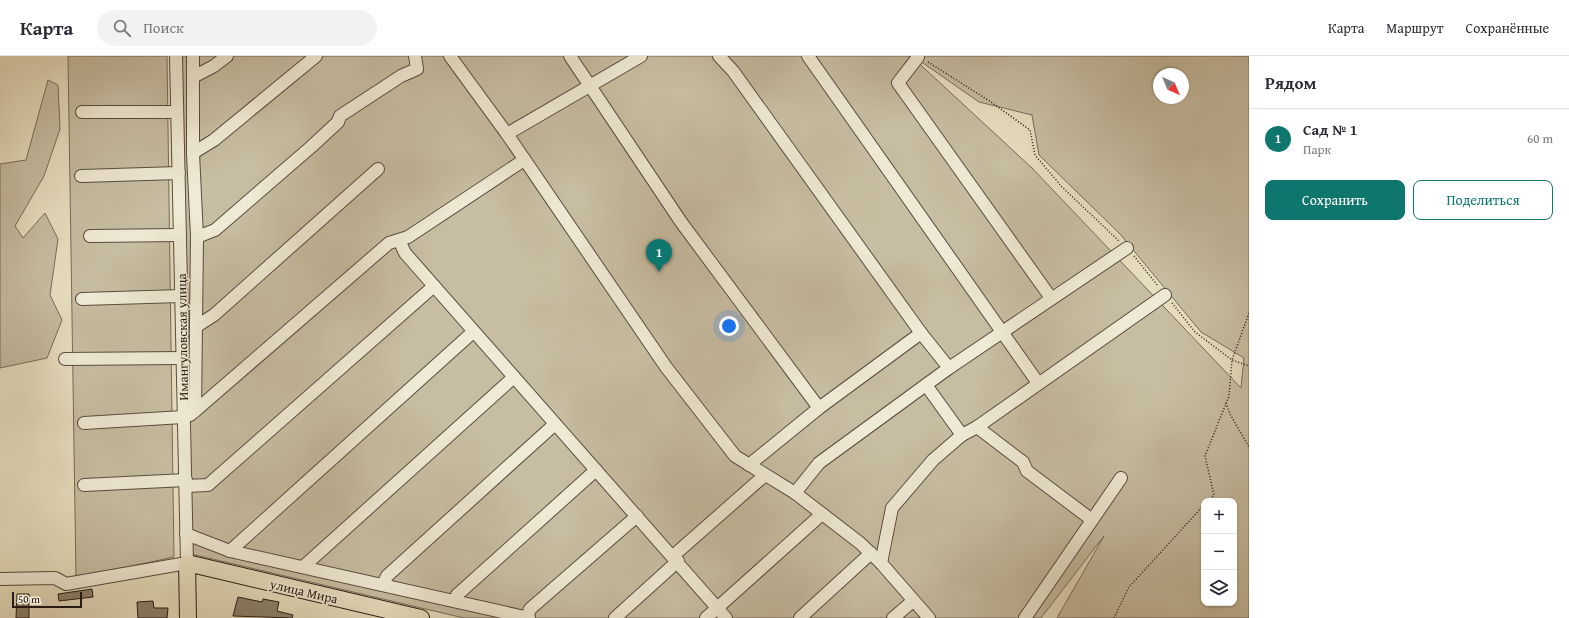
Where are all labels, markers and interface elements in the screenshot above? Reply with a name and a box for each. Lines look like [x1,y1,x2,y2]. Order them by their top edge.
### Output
search box [97,10,377,46]
text: Карта [20,14,73,42]
icon: search [111,17,133,39]
text: Поиск [143,17,184,38]
text: Карта [1328,18,1364,38]
text: Маршрут [1386,18,1444,38]
text: Сохранённые [1466,18,1549,38]
north arrow [1153,68,1189,104]
text: Рядом [1265,70,1316,95]
text: Сад № 1 [1303,119,1357,140]
text: 1 [1275,129,1281,148]
text: 60 m [1527,129,1553,148]
text: Парк [1303,140,1331,159]
button: Сохранить [1265,180,1405,220]
button: Поделиться [1413,180,1553,220]
pin: 1 [646,239,672,272]
street label: Имангуловская улица [172,272,193,401]
your location [719,316,739,336]
map controls [1201,498,1237,606]
button: + [1201,498,1237,534]
button: − [1201,534,1237,570]
button: layers [1201,570,1237,606]
street label: улица Мира [267,574,340,609]
scale bar [12,590,82,609]
text: 50 m [18,591,40,607]

